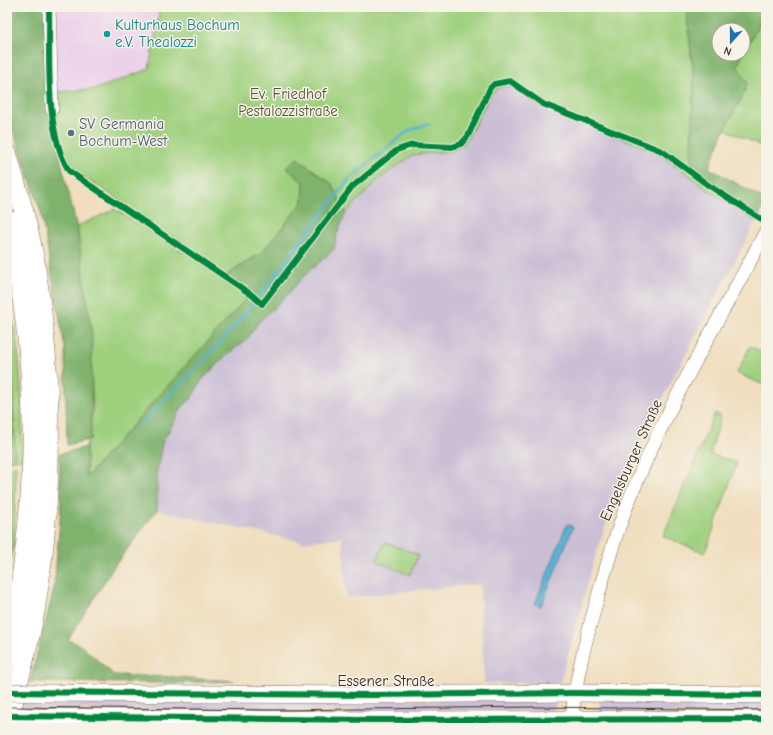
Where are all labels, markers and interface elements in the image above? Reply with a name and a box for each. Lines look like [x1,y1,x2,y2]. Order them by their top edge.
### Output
place label: Kulturhaus Bochum e.V. Thealozzi [115,16,240,51]
north arrow [711,22,751,62]
marker: Kulturhaus Bochum e.V. Thealozzi [102,29,112,39]
text: N [722,44,733,58]
park label: Ev. Friedhof Pestalozzistraße [238,85,338,120]
place label: SV Germania Bochum-West [79,115,168,150]
marker: SV Germania Bochum-West [66,128,76,138]
street label: Engelsburger Straße [596,396,666,524]
street label: Essener Straße [337,672,435,690]

